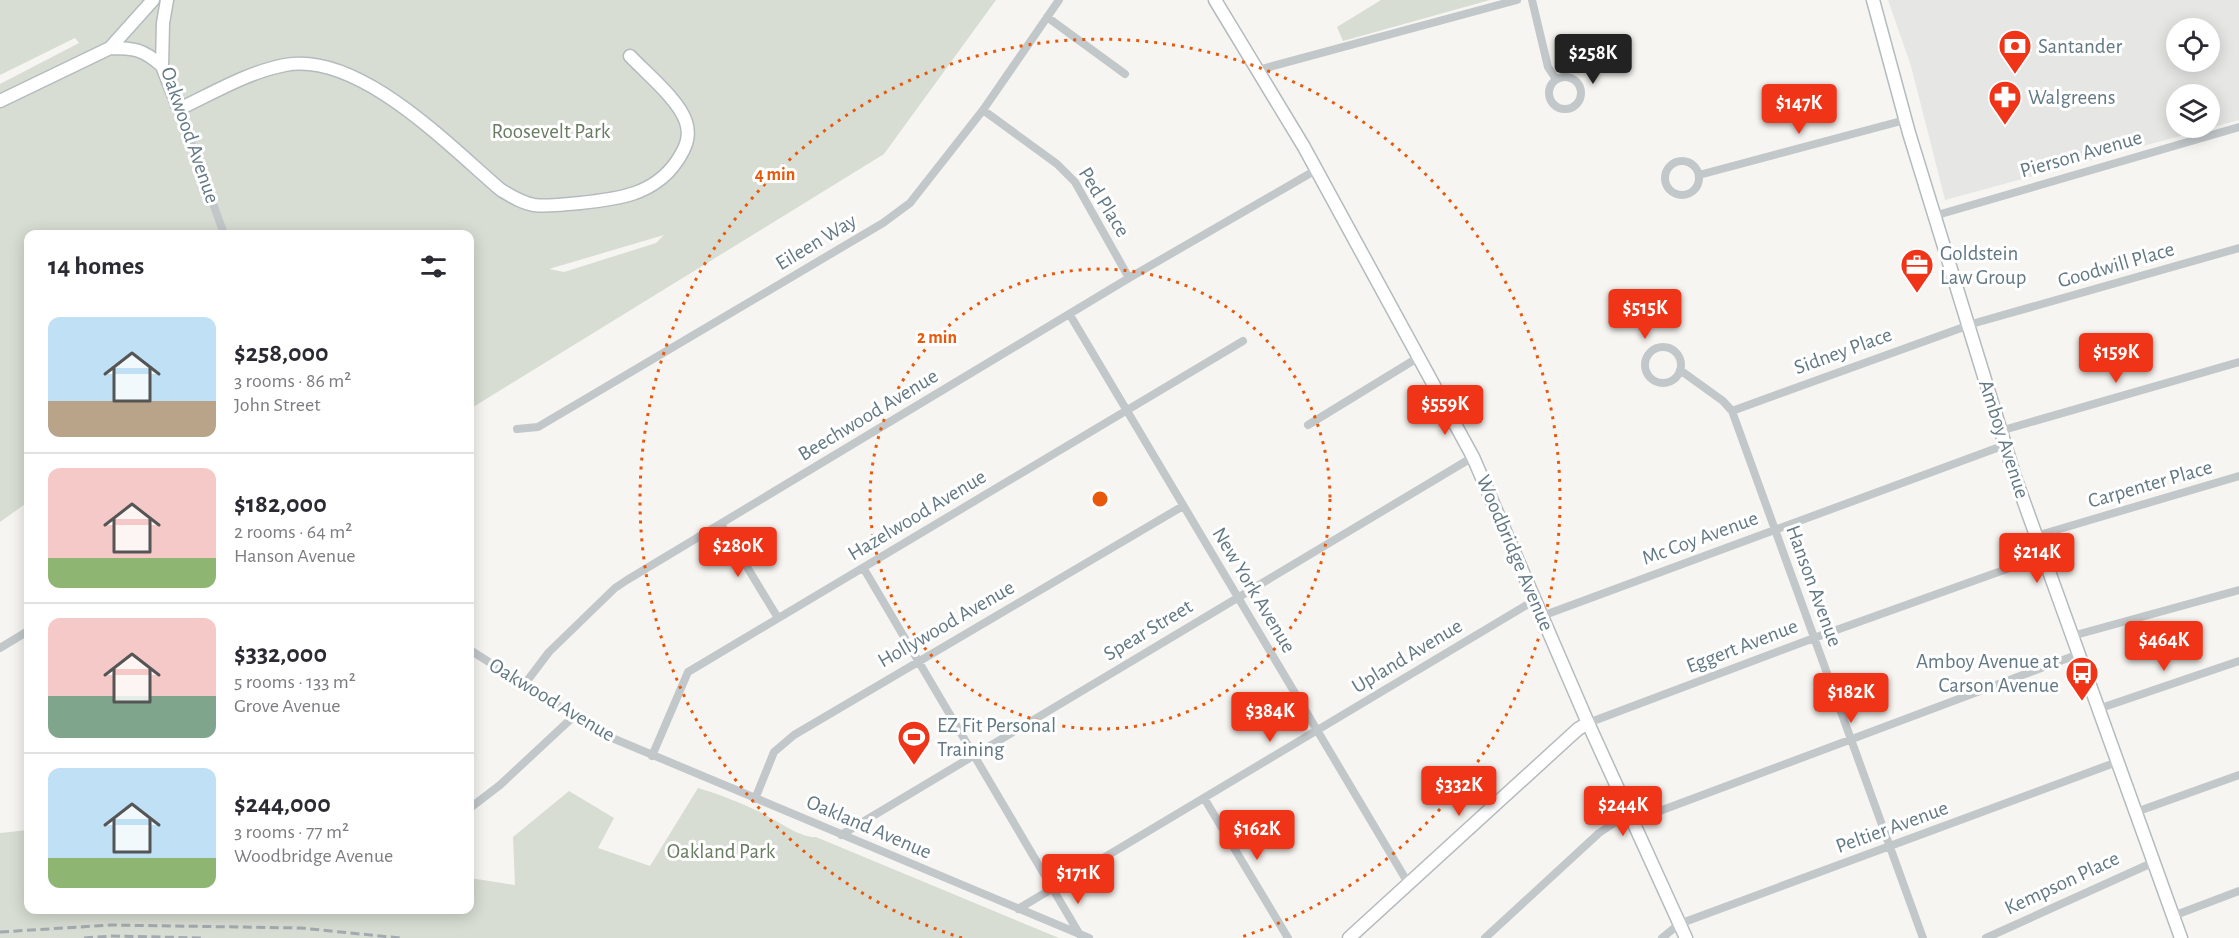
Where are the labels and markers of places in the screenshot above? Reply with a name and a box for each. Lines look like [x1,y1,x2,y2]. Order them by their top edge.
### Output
bank icon: Santander [1997,28,2033,75]
pin: $258K [1551,34,1635,85]
place label: Santander [2038,36,2122,57]
pharmacy icon: Walgreens [1987,79,2023,126]
pin: $147K [1757,84,1841,135]
place label: Walgreens [2028,87,2115,108]
place label: Goldstein Law Group [1940,243,2026,288]
office icon: Goldstein Law Group [1899,247,1935,294]
pin: $515K [1603,289,1687,340]
pin: $159K [2074,333,2158,384]
pin: $559K [1403,385,1487,436]
centre of rings [1090,489,1110,509]
pin: $280K [696,527,780,578]
pin: $214K [1995,533,2079,584]
pin: $464K [2122,621,2206,672]
place label: Amboy Avenue at Carson Avenue [1916,651,2059,696]
bus stop icon: Amboy Avenue at Carson Avenue [2064,655,2100,702]
pin: $182K [1809,673,1893,724]
pin: $384K [1228,692,1312,743]
place label: EZ Fit Personal Training [937,715,1056,760]
sports icon: EZ Fit Personal Training [896,719,932,766]
pin: $332K [1417,766,1501,817]
pin: $244K [1581,786,1665,837]
pin: $162K [1215,810,1299,861]
pin: $171K [1036,854,1120,905]

